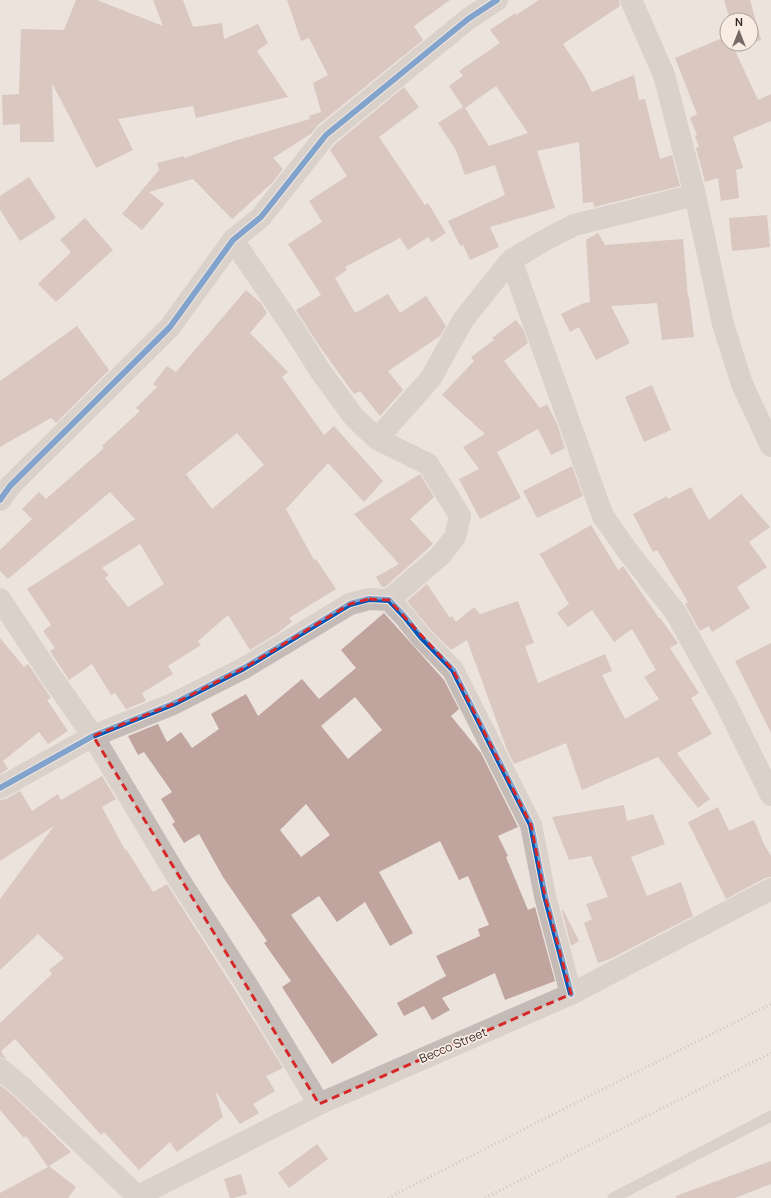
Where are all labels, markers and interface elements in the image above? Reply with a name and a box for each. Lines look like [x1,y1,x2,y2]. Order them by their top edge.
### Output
north arrow [719,12,759,52]
text: N [735,14,743,29]
street label: Becco Street [417,1023,490,1067]

